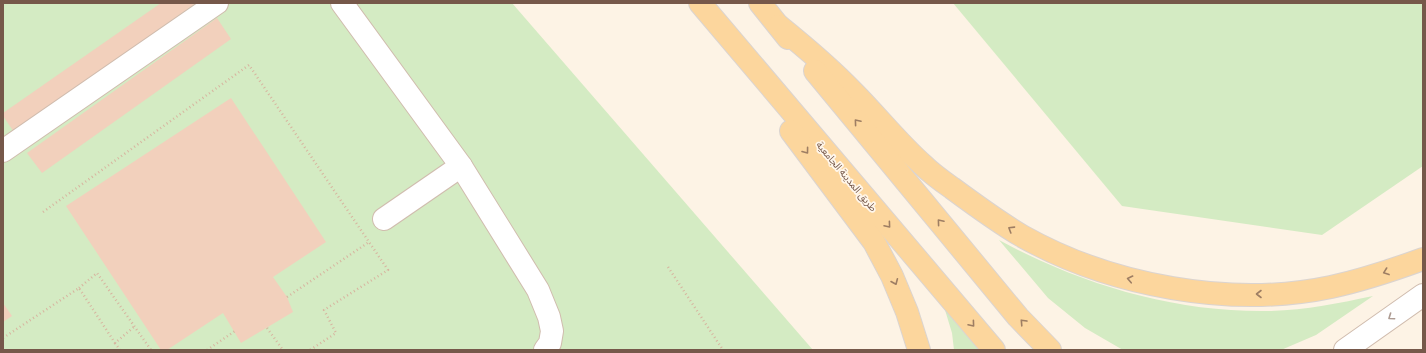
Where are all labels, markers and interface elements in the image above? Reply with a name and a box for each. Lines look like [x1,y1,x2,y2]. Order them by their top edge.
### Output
one-way arrow [854,119,861,127]
street label: طريق المدينة الجامعية [814,139,879,214]
one-way arrow [801,147,808,154]
one-way arrow [937,219,944,227]
one-way arrow [884,220,891,228]
one-way arrow [1008,226,1015,234]
one-way arrow [1383,267,1390,276]
one-way arrow [1127,275,1133,283]
one-way arrow [890,278,898,285]
one-way arrow [1256,290,1262,298]
one-way arrow [1388,313,1395,320]
one-way arrow [1020,319,1028,327]
one-way arrow [968,320,975,327]

